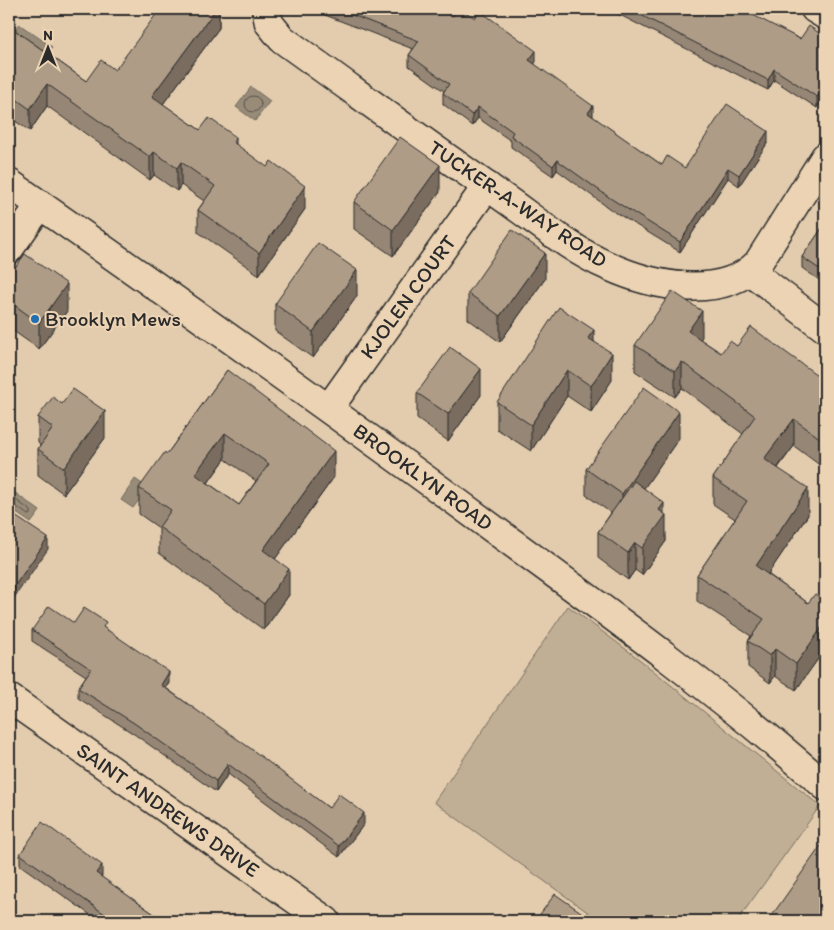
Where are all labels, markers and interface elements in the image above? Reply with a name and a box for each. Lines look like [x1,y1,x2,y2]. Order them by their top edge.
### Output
north arrow [22,22,72,72]
text: N [43,27,53,44]
street label: TUCKER-A-WAY ROAD [424,135,612,273]
street label: KJOLEN COURT [354,230,461,363]
place label: Brooklyn Mews [45,306,181,331]
marker: Brooklyn Mews [29,313,41,325]
street label: BROOKLYN ROAD [349,418,498,536]
street label: SAINT ANDREWS DRIVE [72,737,264,882]

